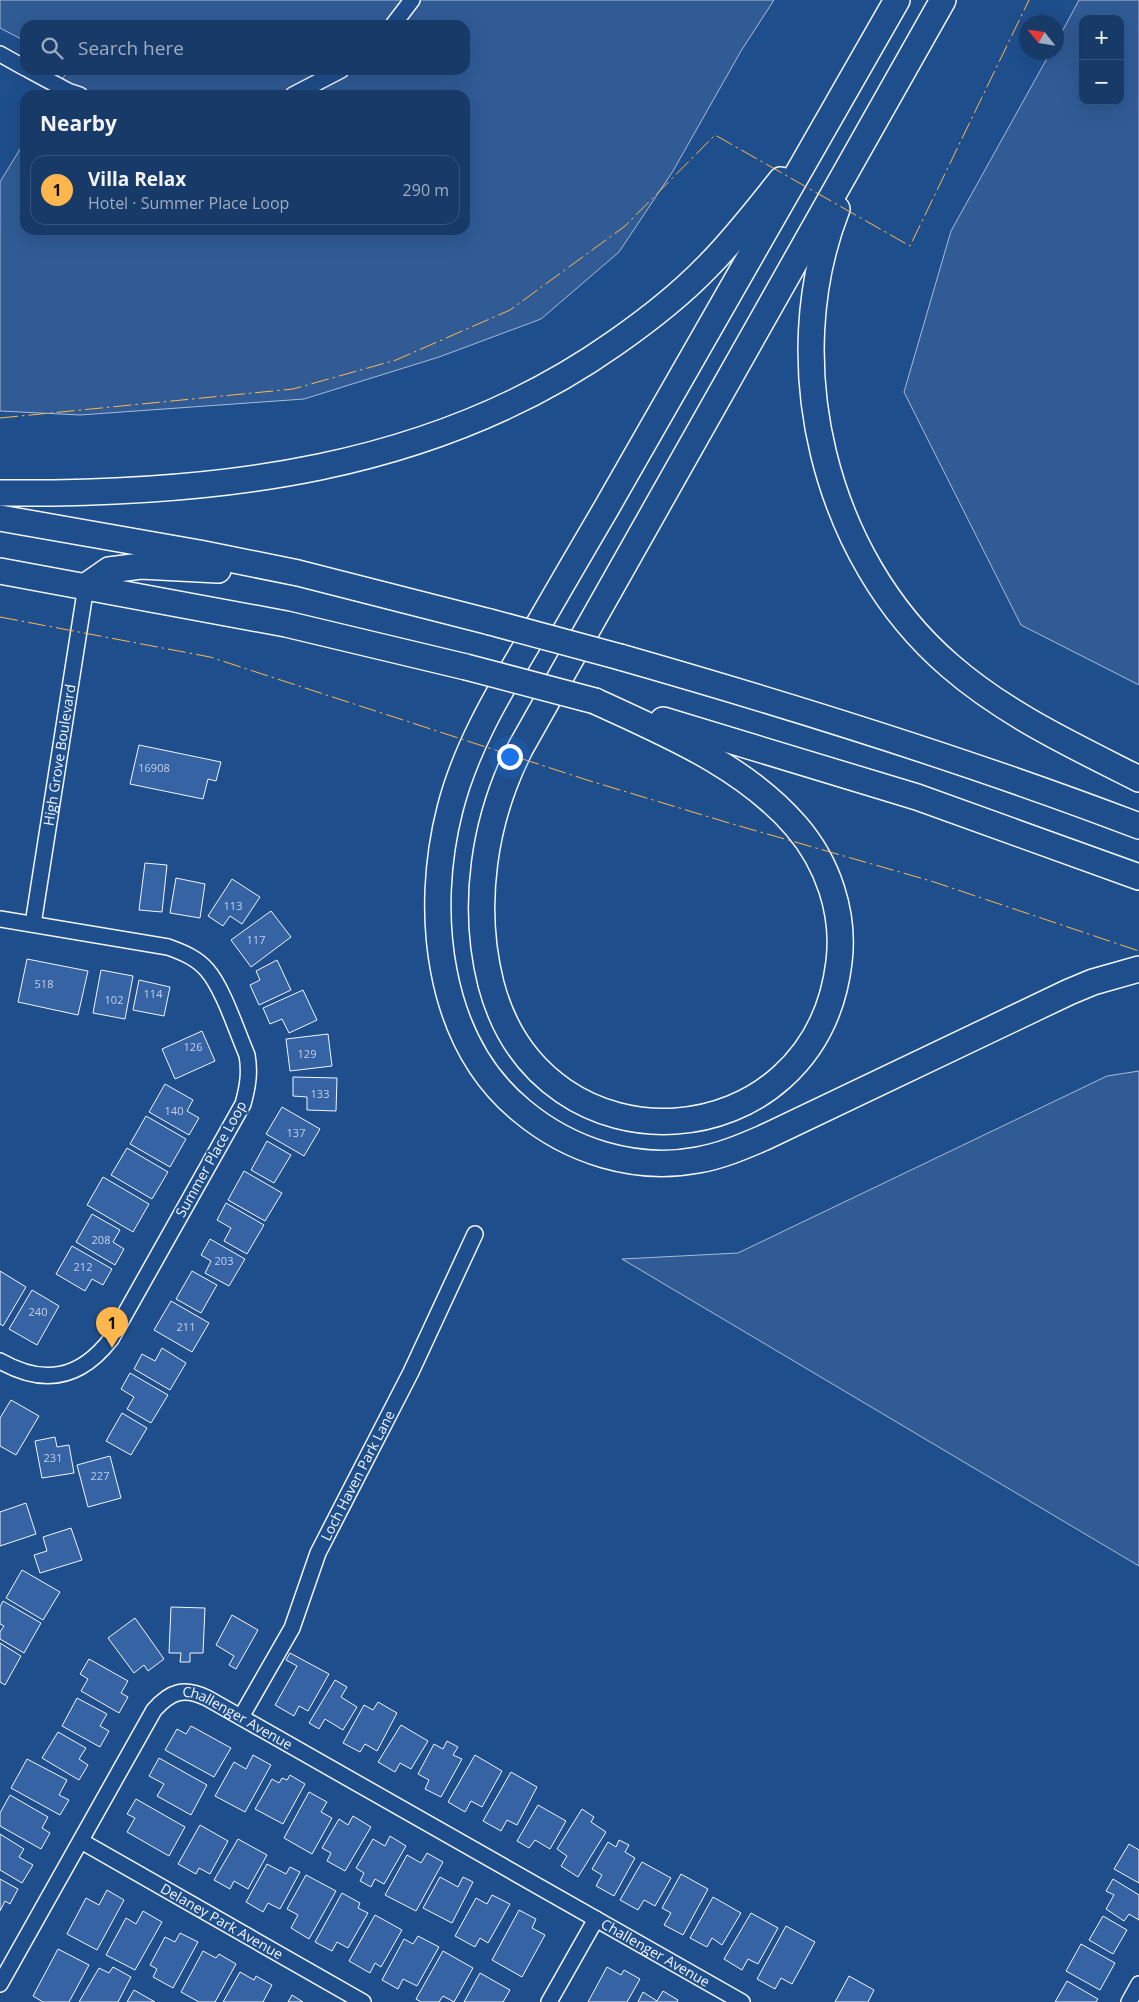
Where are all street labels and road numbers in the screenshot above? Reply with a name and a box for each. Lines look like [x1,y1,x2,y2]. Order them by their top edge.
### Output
street label: High Grove Boulevard [39,683,79,827]
street label: Summer Place Loop [171,1097,250,1220]
street label: Loch Haven Park Lane [316,1407,399,1544]
street label: Challenger Avenue [182,1682,296,1754]
street label: Delaney Park Avenue [157,1878,287,1963]
street label: Challenger Avenue [598,1914,714,1991]

